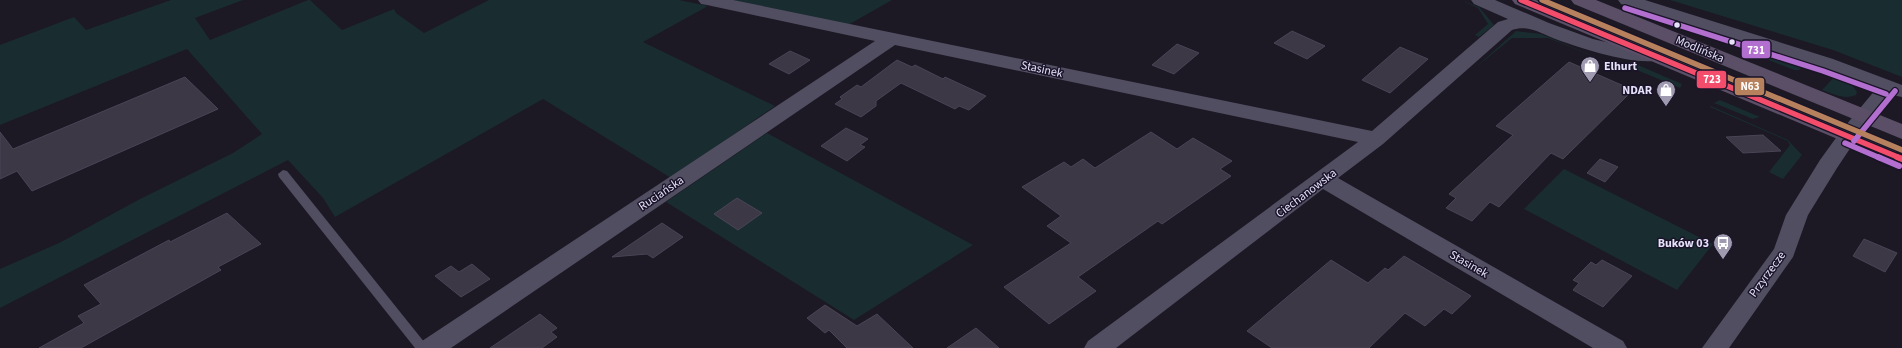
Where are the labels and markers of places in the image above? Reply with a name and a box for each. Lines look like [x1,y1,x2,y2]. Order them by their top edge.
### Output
unlabelled marker [1672,20,1682,30]
unlabelled marker [1727,37,1737,47]
shop icon: Elhurt [1579,55,1601,83]
place label: Elhurt [1604,58,1637,75]
shop icon: NDAR [1655,79,1677,107]
place label: NDAR [1622,82,1653,99]
bus stop icon: Buków 03 [1712,232,1734,260]
place label: Buków 03 [1658,235,1709,252]

